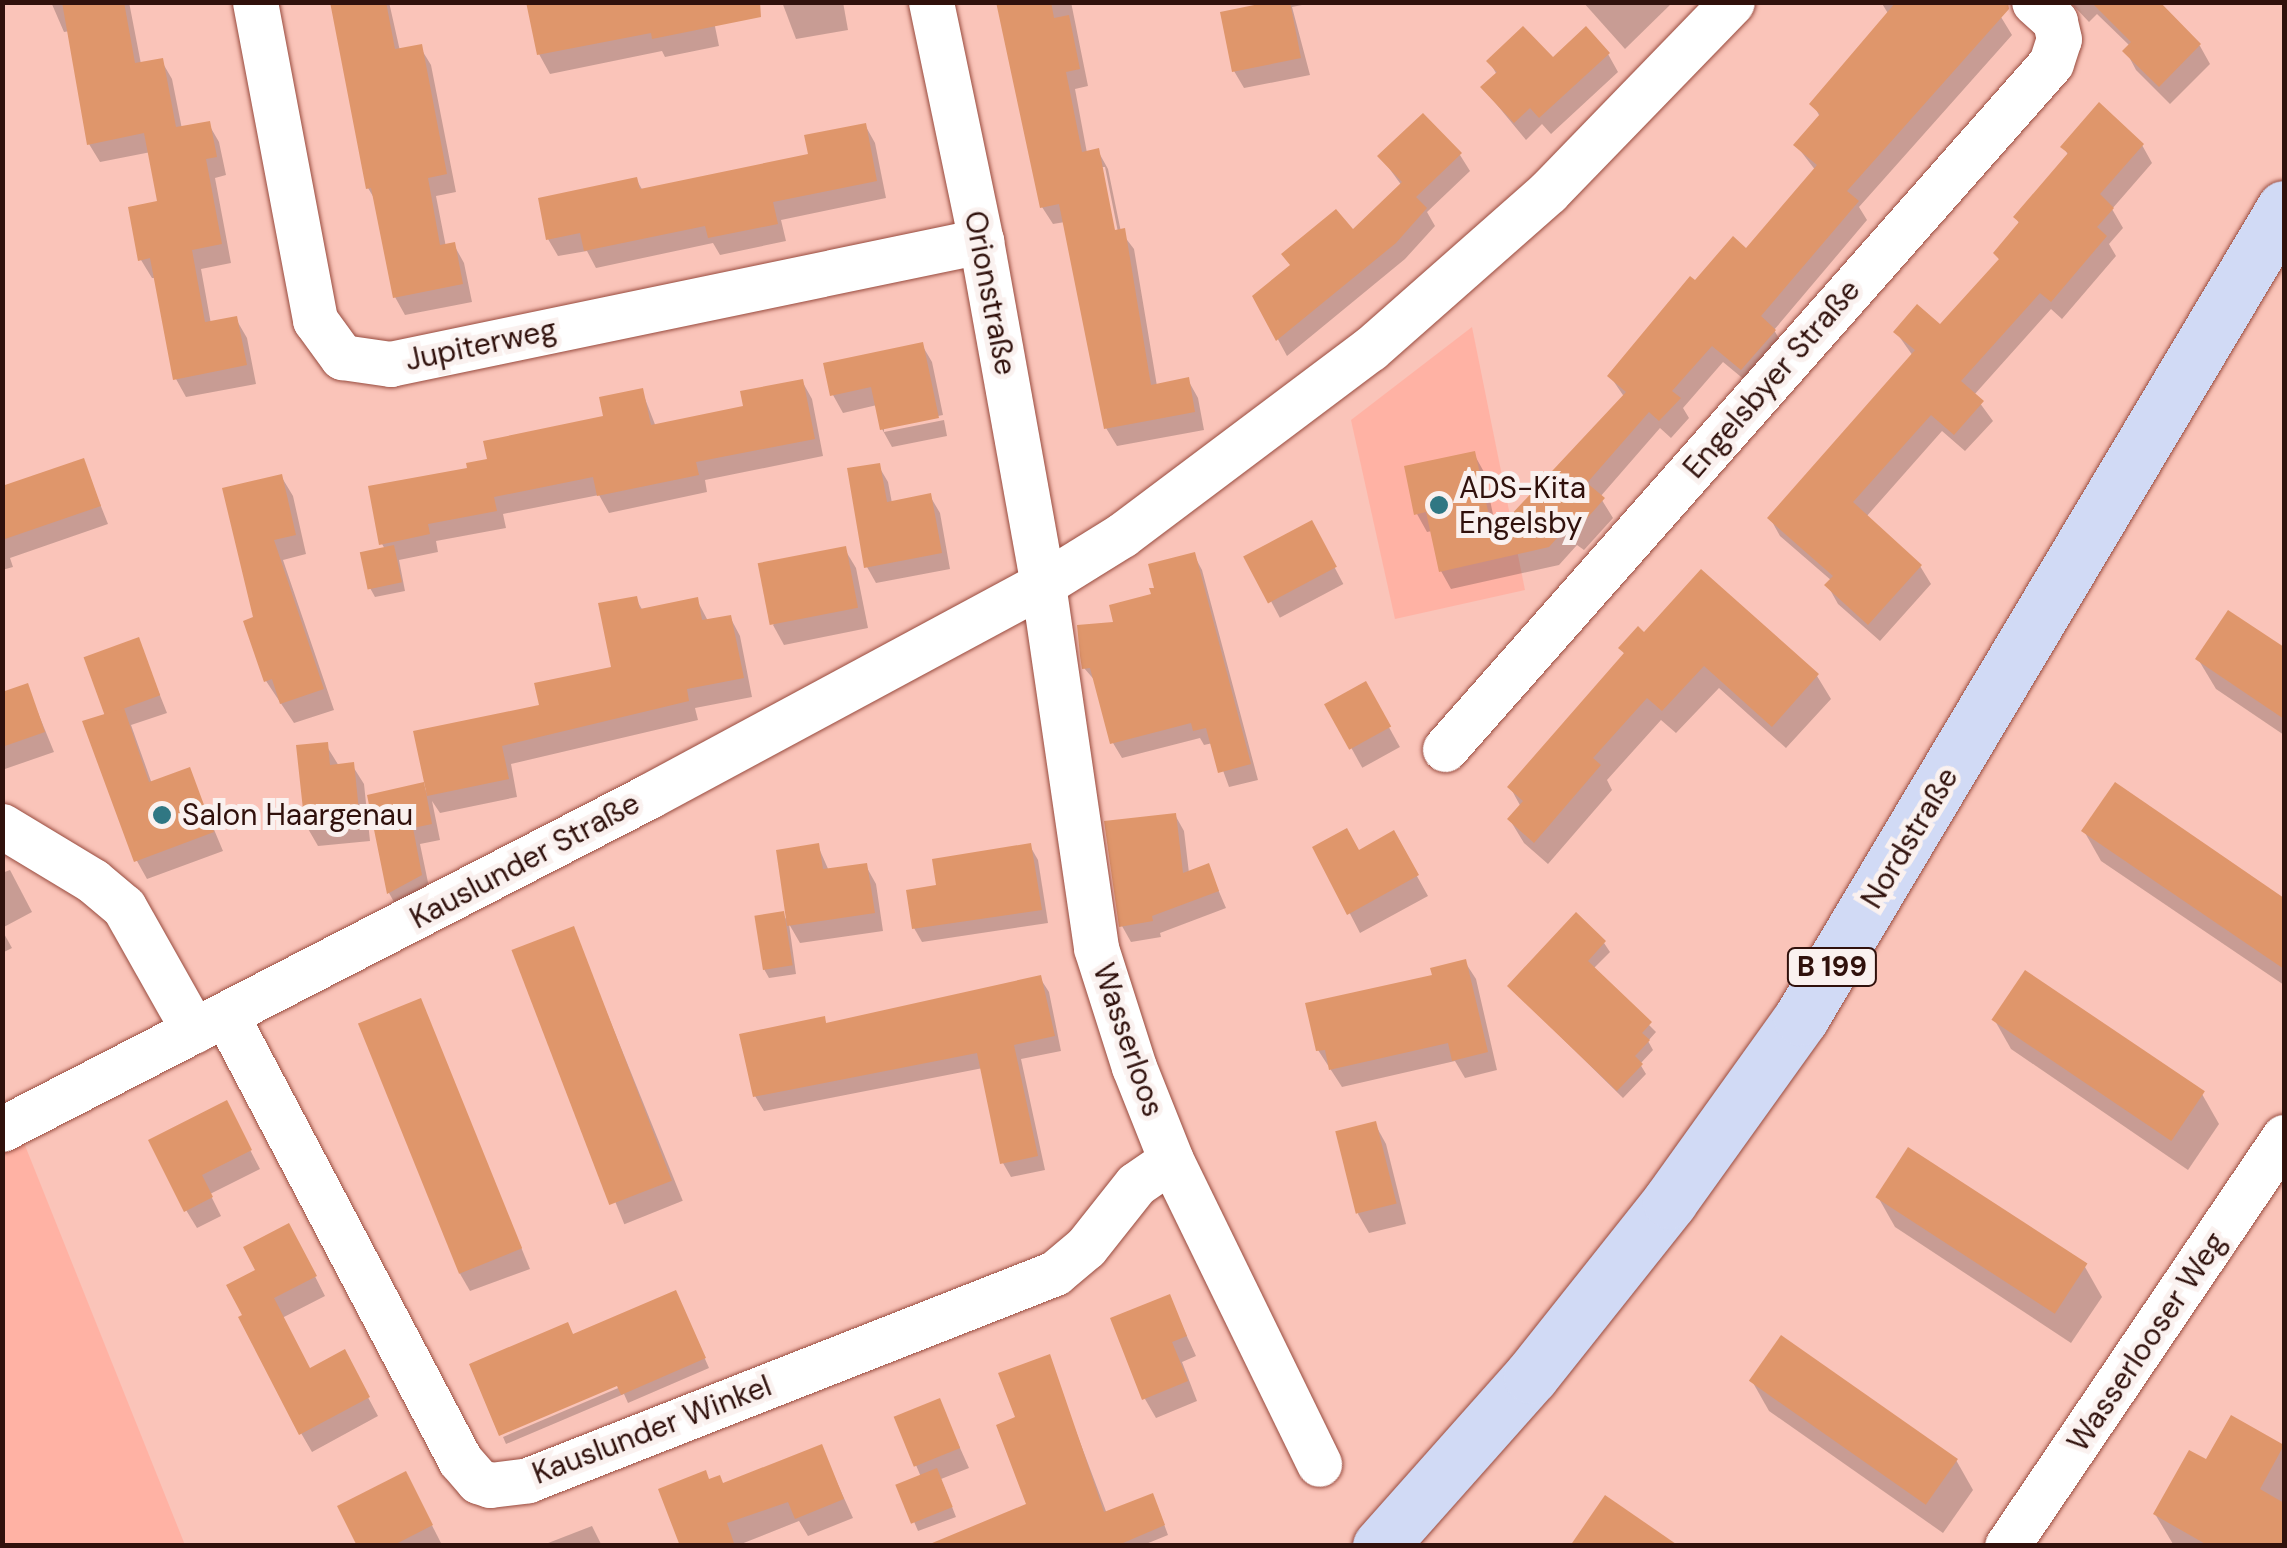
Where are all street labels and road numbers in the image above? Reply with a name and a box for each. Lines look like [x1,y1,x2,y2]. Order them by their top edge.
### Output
street label: Orionstraße [956,208,1024,378]
street label: Engelsbyer Straße [1676,272,1868,486]
street label: Jupiterweg [402,311,560,379]
street label: Nordstraße [1854,761,1966,915]
street label: Kauslunder Straße [404,785,646,937]
road number: B 199 [1784,944,1880,990]
street label: Wasserloos [1085,959,1171,1121]
street label: Wasserlooser Weg [2060,1225,2234,1459]
street label: Kauslunder Winkel [528,1368,776,1492]

